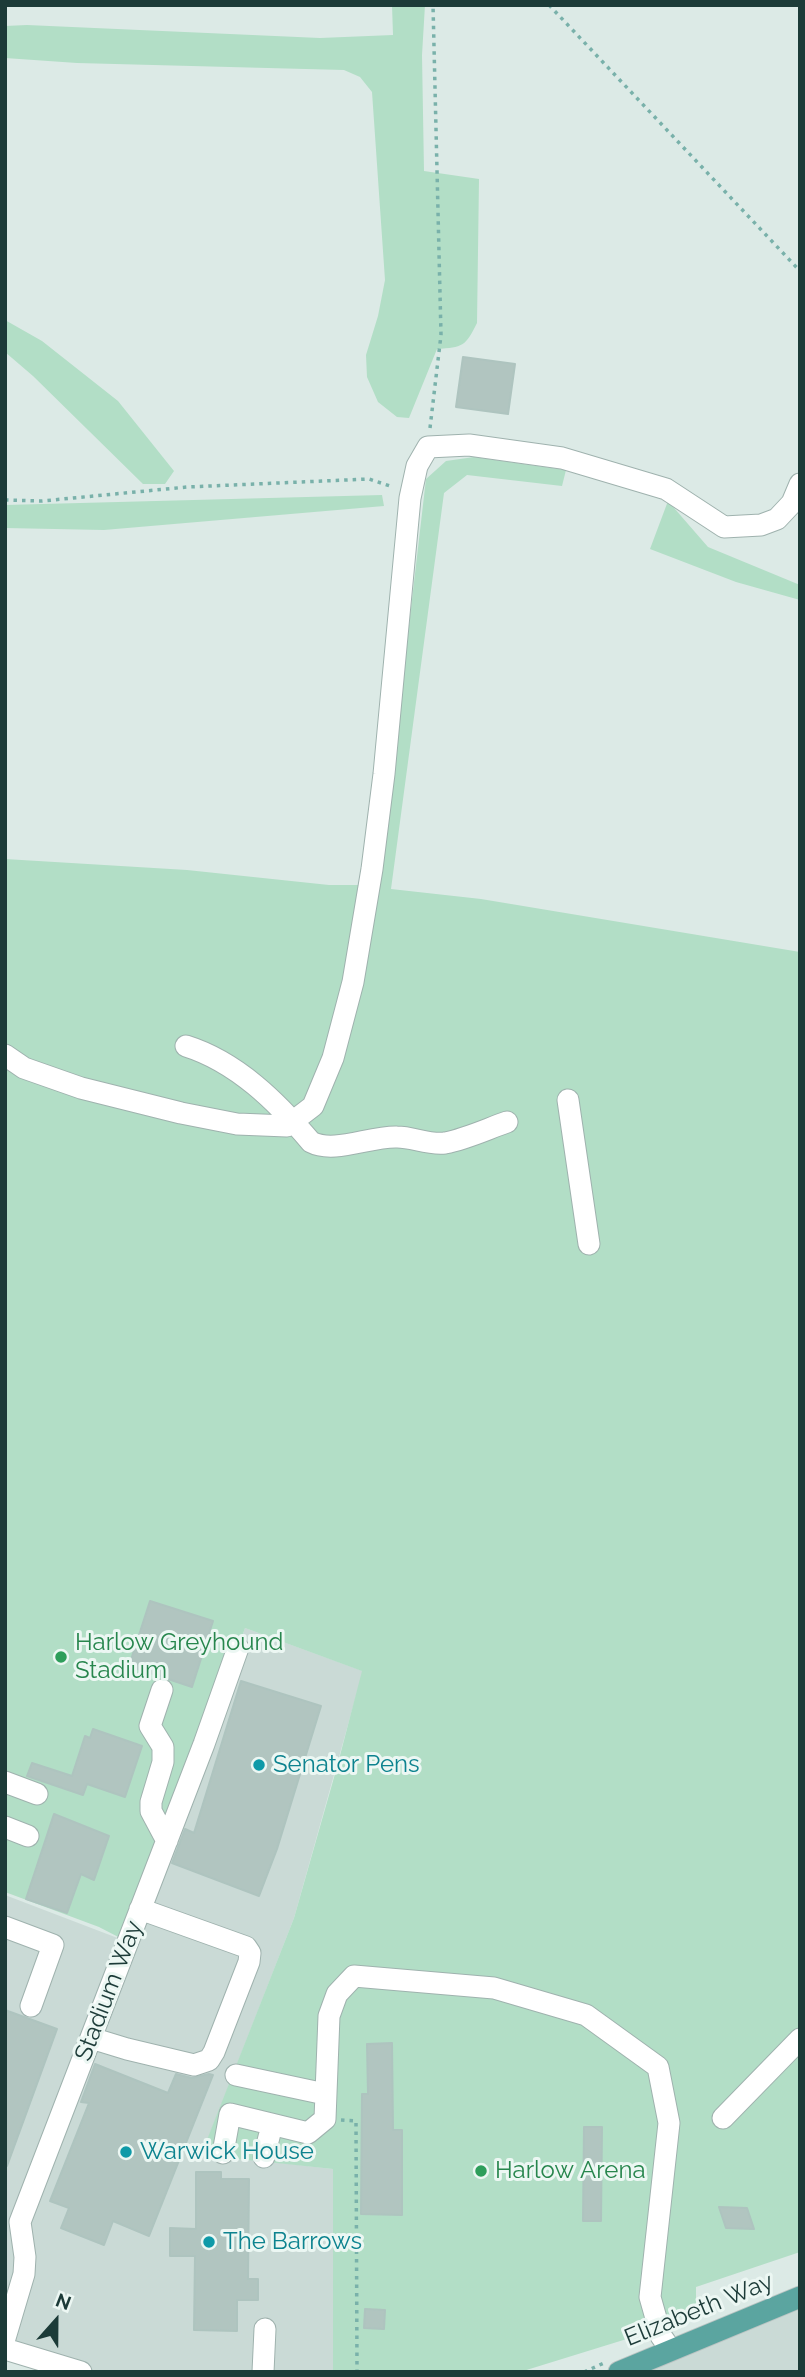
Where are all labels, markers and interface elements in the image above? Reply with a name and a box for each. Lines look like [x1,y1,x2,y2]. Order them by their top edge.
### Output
place label: Harlow Greyhound Stadium [75,1629,284,1685]
marker: Harlow Greyhound Stadium [53,1649,69,1665]
place label: Senator Pens [273,1751,420,1779]
marker: Senator Pens [251,1757,267,1773]
street label: Stadium Way [69,1917,149,2065]
place label: Warwick House [140,2138,314,2166]
marker: Warwick House [118,2144,134,2160]
place label: Harlow Arena [495,2157,646,2185]
marker: Harlow Arena [473,2163,489,2179]
place label: The Barrows [223,2228,362,2256]
marker: The Barrows [201,2234,217,2250]
street label: Elizabeth Way [620,2267,778,2353]
north arrow [21,2286,91,2356]
text: N [53,2289,74,2314]

